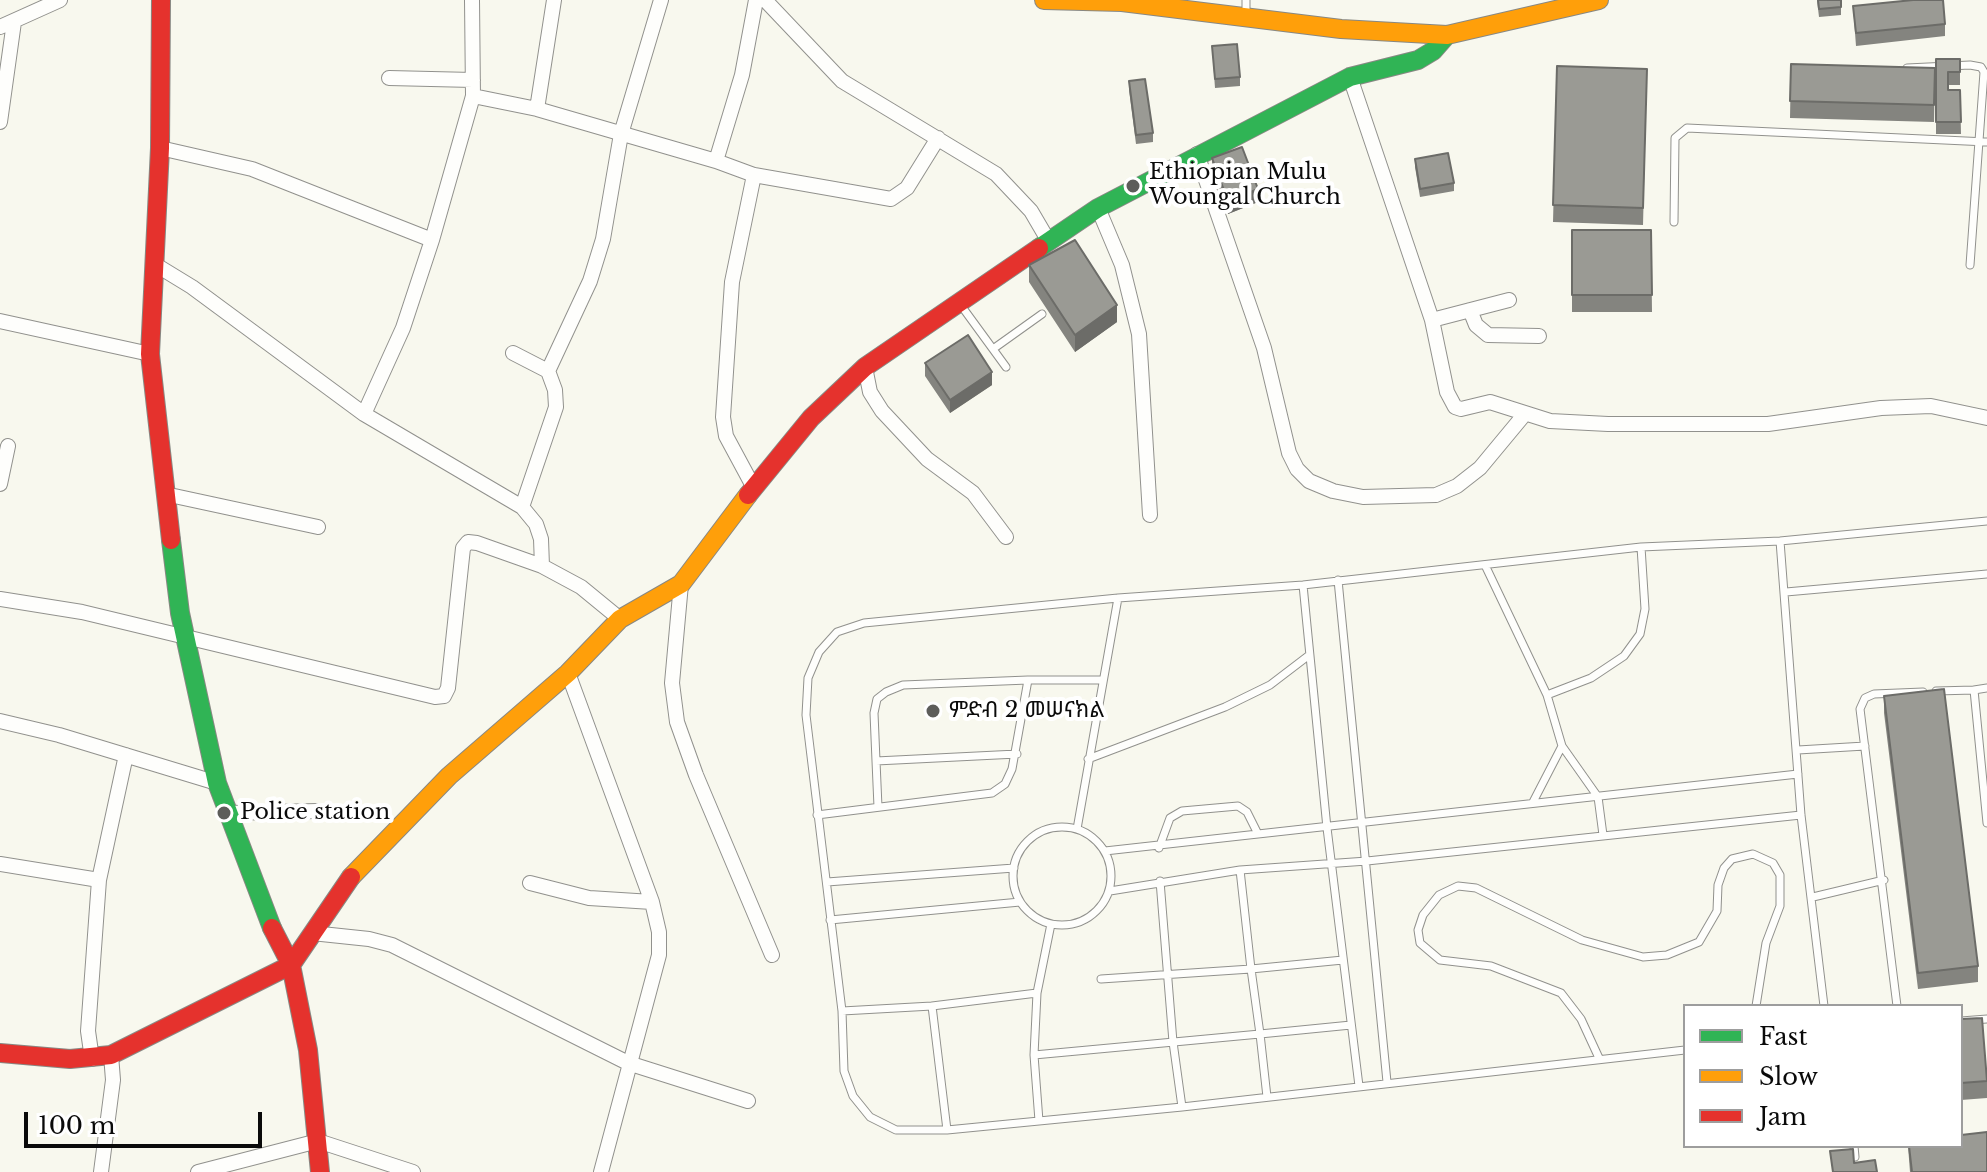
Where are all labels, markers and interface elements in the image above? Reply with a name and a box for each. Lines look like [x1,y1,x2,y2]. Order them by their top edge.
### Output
place label: Ethiopian Mulu Woungal Church [1149,160,1341,212]
marker: Ethiopian Mulu Woungal Church [1124,177,1142,195]
place label: ምድብ 2 መሠናክል [949,698,1104,724]
marker: ምድብ 2 መሠናክል [924,702,942,720]
place label: Police station [240,800,390,826]
marker: Police station [215,804,233,822]
legend [1683,1004,1963,1148]
text: Fast [1759,1022,1807,1051]
text: Slow [1759,1062,1818,1091]
scale bar [28,1096,266,1146]
text: Jam [1759,1102,1807,1131]
text: 100 m [38,1111,116,1140]

